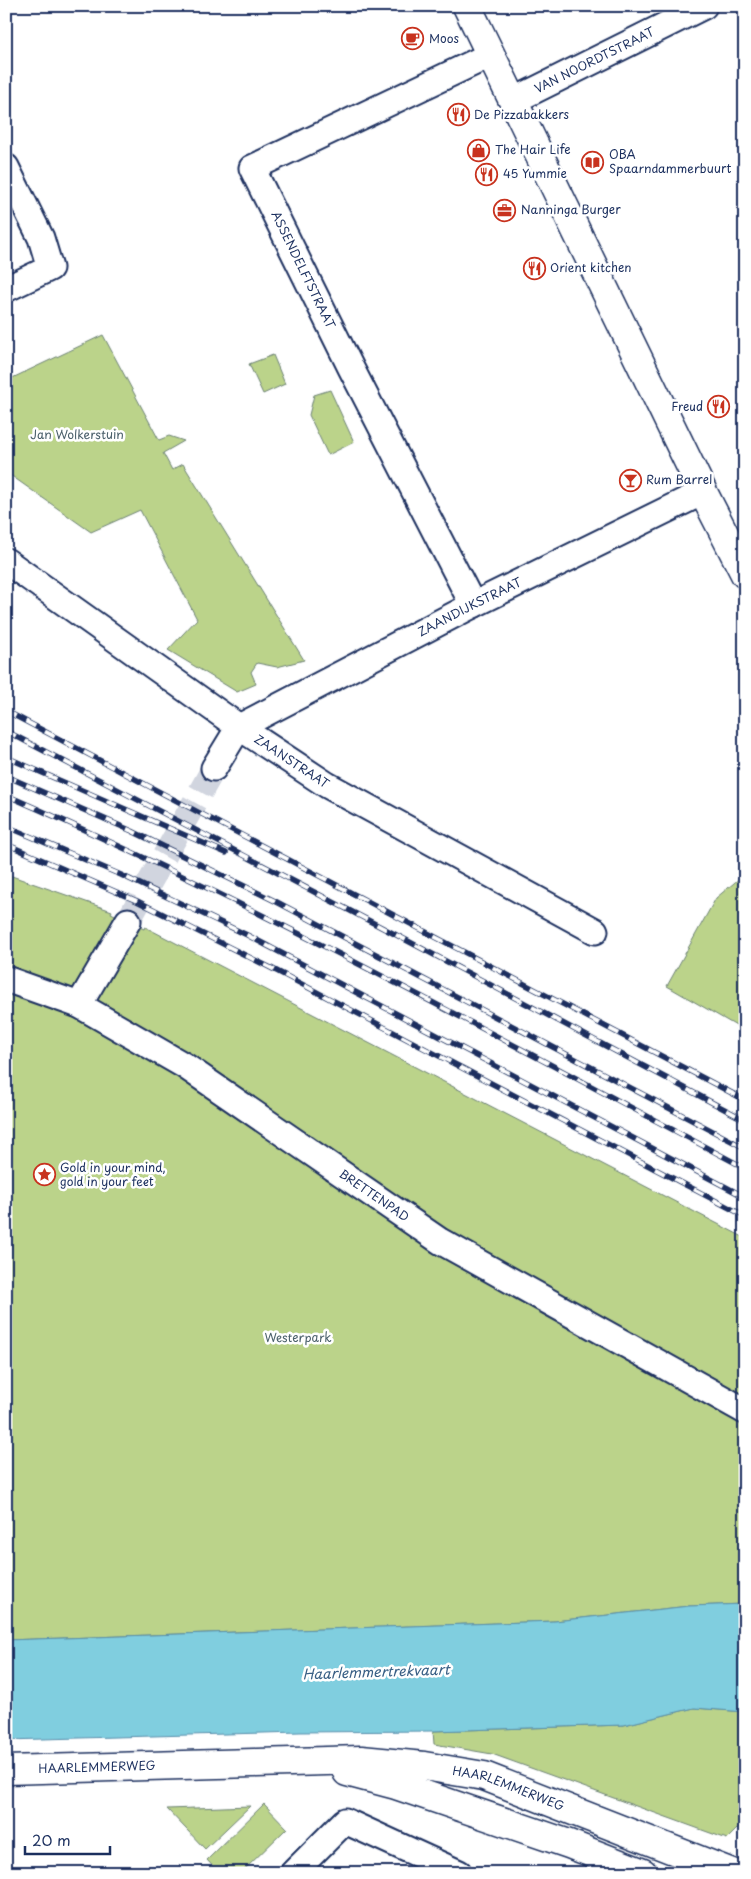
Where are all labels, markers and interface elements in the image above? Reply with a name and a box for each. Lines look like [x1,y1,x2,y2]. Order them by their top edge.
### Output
street label: VAN NOORDTSTRAAT [531,22,658,97]
cafe icon: Moos [401,27,425,51]
place label: Moos [429,29,459,47]
restaurant icon: De Pizzabakkers [446,103,470,127]
place label: De Pizzabakkers [474,105,570,123]
shop icon: The Hair Life [467,138,491,162]
place label: The Hair Life [495,140,571,158]
place label: OBA Spaarndammerbuurt [609,145,731,177]
library icon: OBA Spaarndammerbuurt [581,150,605,174]
restaurant icon: 45 Yummie [475,162,499,186]
place label: 45 Yummie [503,164,567,182]
office icon: Nanninga Burger [493,198,517,222]
place label: Nanninga Burger [521,200,621,218]
street label: ASSENDELFTSTRAAT [268,208,341,332]
restaurant icon: Orient kitchen [522,256,546,280]
place label: Orient kitchen [550,258,632,276]
restaurant icon: Freud [707,395,731,419]
place label: Freud [671,397,703,415]
park label: Jan Wolkerstuin [30,425,124,443]
bar icon: Rum Barrel [618,468,642,492]
place label: Rum Barrel [646,470,712,488]
street label: ZAANDIJKSTRAAT [414,572,525,640]
street label: ZAANSTRAAT [251,729,334,793]
place label: Gold in your mind, gold in your feet [60,1158,166,1190]
place icon: Gold in your mind, gold in your feet [32,1163,56,1187]
street label: BRETTENPAD [336,1164,413,1225]
park label: Westerpark [264,1328,332,1346]
water label: Haarlemmertrekvaart [302,1658,452,1685]
street label: HAARLEMMERWEG [38,1756,156,1777]
street label: HAARLEMMERWEG [451,1761,567,1815]
scale bar [25,1824,110,1856]
text: 20 m [32,1828,71,1851]

